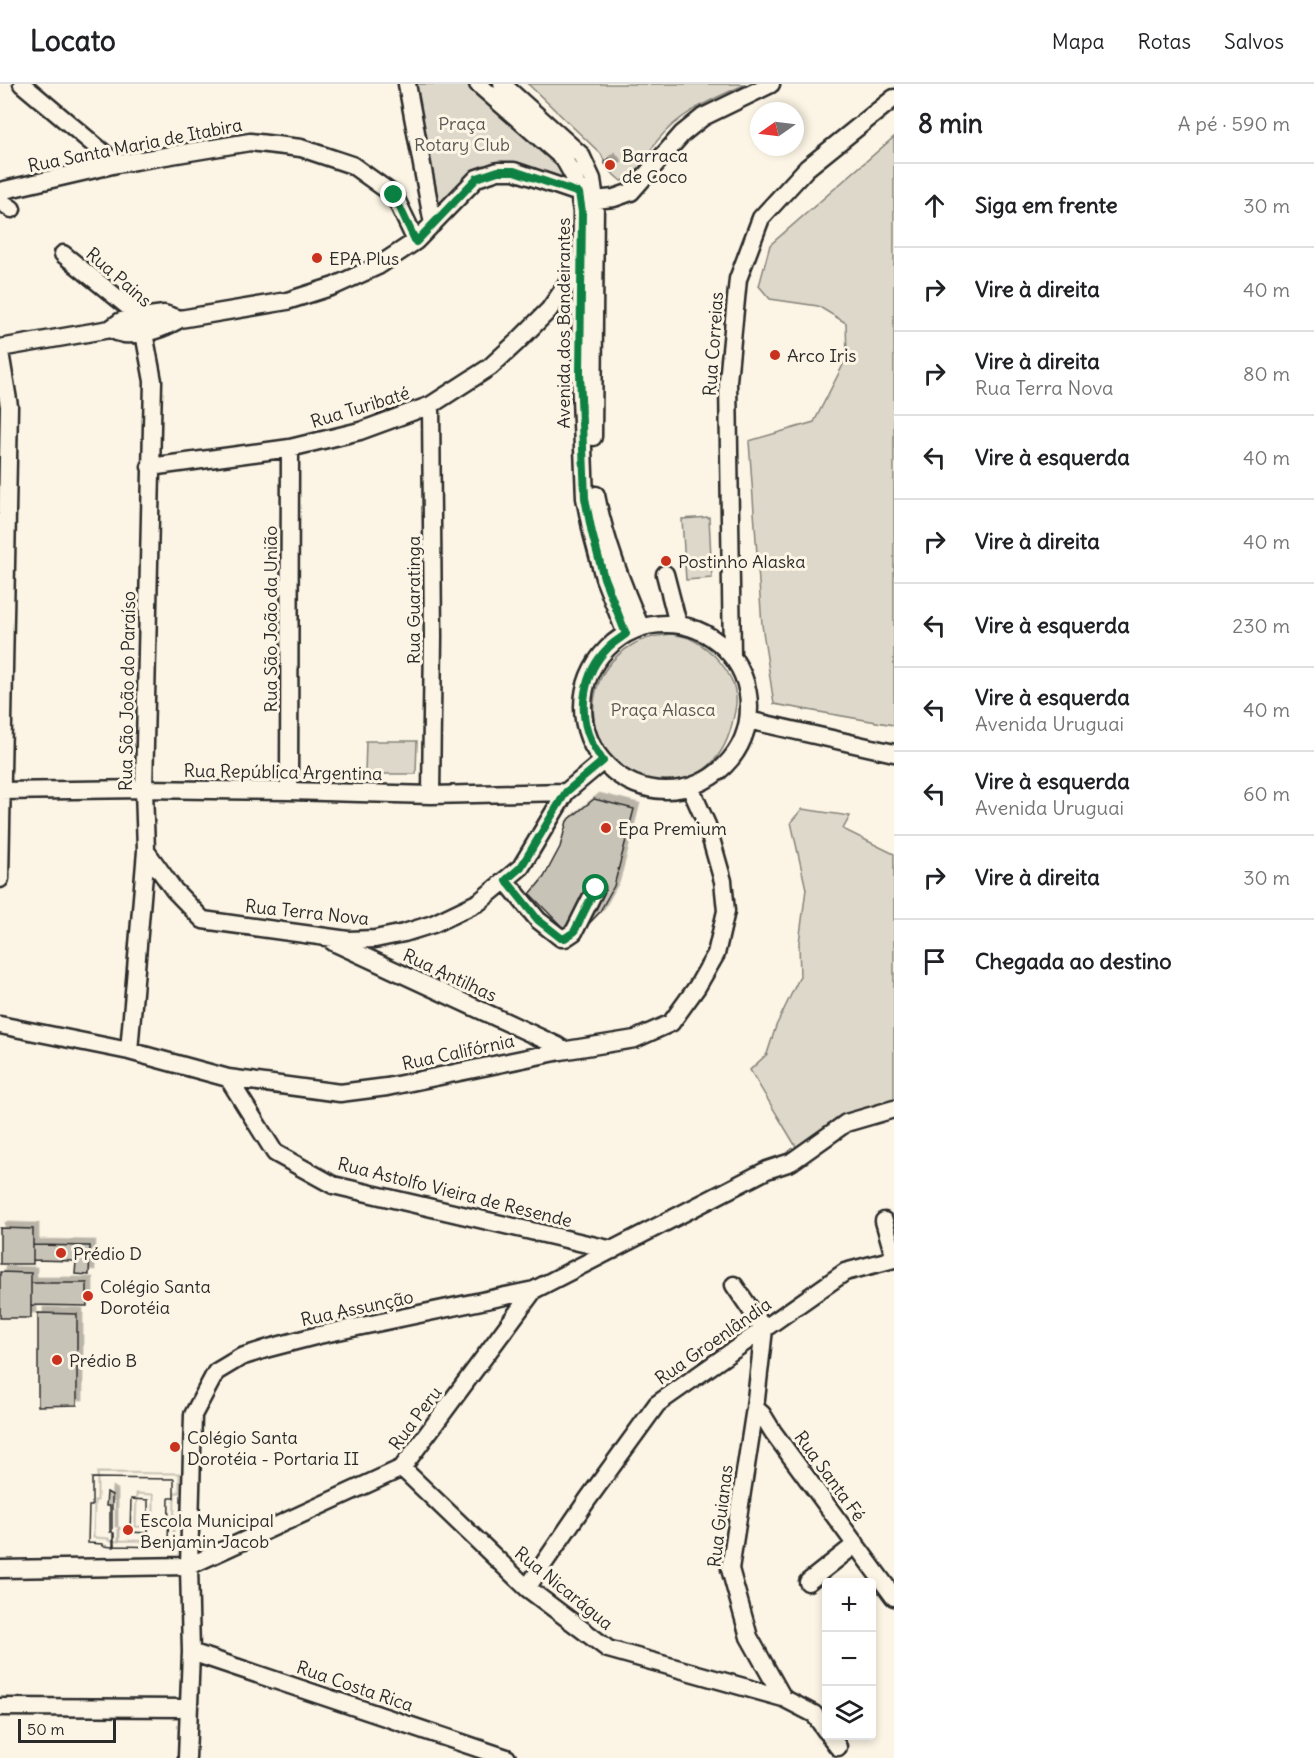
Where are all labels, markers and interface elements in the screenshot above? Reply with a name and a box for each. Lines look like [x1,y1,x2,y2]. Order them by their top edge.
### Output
text: Locato [30,23,116,59]
text: Mapa [1052,28,1105,55]
text: Rotas [1138,28,1191,55]
text: Salvos [1224,28,1284,55]
north arrow [750,102,804,156]
text: 8 min [918,107,983,140]
text: A pé · 590 m [1178,111,1290,136]
park label: Praça Rotary Club [414,112,510,156]
street label: Rua Santa Maria de Itabira [26,113,244,177]
place label: Barraca de Coco [622,144,688,188]
marker: Barraca de Coco [603,158,617,172]
route end [380,181,406,207]
icon: ahead [918,189,951,222]
text: Siga em frente [975,191,1118,219]
text: 30 m [1243,193,1290,218]
street label: Avenida dos Bandeirantes [552,218,575,428]
street label: Rua Pains [81,242,157,312]
place label: EPA Plus [329,247,399,270]
marker: EPA Plus [310,251,324,265]
icon: right [918,273,951,306]
text: Vire à direita [975,275,1100,303]
text: 40 m [1243,277,1290,302]
street label: Rua Correias [698,291,728,397]
place label: Arco Iris [787,344,856,367]
text: Vire à direita [975,347,1100,375]
marker: Arco Iris [768,348,782,362]
icon: right [918,357,951,390]
text: 80 m [1243,361,1290,386]
text: Rua Terra Nova [975,375,1113,400]
street label: Rua Turibaté [308,381,412,433]
icon: left [918,441,951,474]
text: Vire à esquerda [975,443,1130,471]
text: 40 m [1243,445,1290,470]
icon: right [918,525,951,558]
street label: Rua São João da União [259,526,282,712]
text: Vire à direita [975,527,1100,555]
text: 40 m [1243,529,1290,554]
street label: Rua Guaratinga [402,536,425,664]
place label: Postinho Alaska [678,550,805,573]
marker: Postinho Alaska [659,554,673,568]
street label: Rua São João do Paraíso [114,591,140,791]
icon: left [918,609,951,642]
text: Vire à esquerda [975,611,1130,639]
text: 230 m [1232,613,1290,638]
text: Vire à esquerda [975,683,1130,711]
icon: left [918,693,951,726]
text: 40 m [1243,697,1290,722]
park label: Praça Alasca [610,698,716,721]
text: Avenida Uruguai [975,711,1124,736]
street label: Rua República Argentina [183,759,383,785]
text: Vire à esquerda [975,767,1130,795]
icon: left [918,777,951,810]
text: 60 m [1243,781,1290,806]
text: Avenida Uruguai [975,795,1124,820]
place label: Epa Premium [618,817,727,840]
marker: Epa Premium [599,821,613,835]
icon: right [918,861,951,894]
text: Vire à direita [975,863,1100,891]
text: 30 m [1243,865,1290,890]
route start [582,874,608,900]
street label: Rua Terra Nova [244,894,370,930]
street label: Rua Antilhas [399,943,501,1007]
icon: arrive [918,945,951,978]
text: Chegada ao destino [975,947,1172,975]
street label: Rua Califórnia [400,1029,516,1075]
street label: Rua Astolfo Vieira de Resende [335,1152,575,1232]
place label: Prédio D [73,1242,142,1265]
marker: Prédio D [54,1246,68,1260]
place label: Colégio Santa Dorotéia [100,1275,211,1319]
street label: Rua Assunção [299,1285,415,1331]
marker: Colégio Santa Dorotéia [81,1289,95,1303]
street label: Rua Groenlândia [651,1292,775,1390]
place label: Prédio B [69,1349,137,1372]
marker: Prédio B [50,1353,64,1367]
street label: Rua Peru [384,1382,446,1454]
place label: Colégio Santa Dorotéia - Portaria II [187,1426,359,1470]
street label: Rua Santa Fé [789,1426,871,1526]
marker: Colégio Santa Dorotéia - Portaria II [168,1440,182,1454]
street label: Rua Guianas [702,1463,738,1569]
place label: Escola Municipal Benjamin Jacob [140,1509,274,1553]
marker: Escola Municipal Benjamin Jacob [121,1523,135,1537]
street label: Rua Nicarágua [510,1541,618,1635]
map controls [822,1578,876,1740]
button: + [822,1578,876,1632]
button: − [822,1632,876,1686]
street label: Rua Costa Rica [294,1655,416,1717]
button: layers [822,1686,876,1740]
scale bar [18,1716,116,1744]
text: 50 m [27,1719,65,1739]

